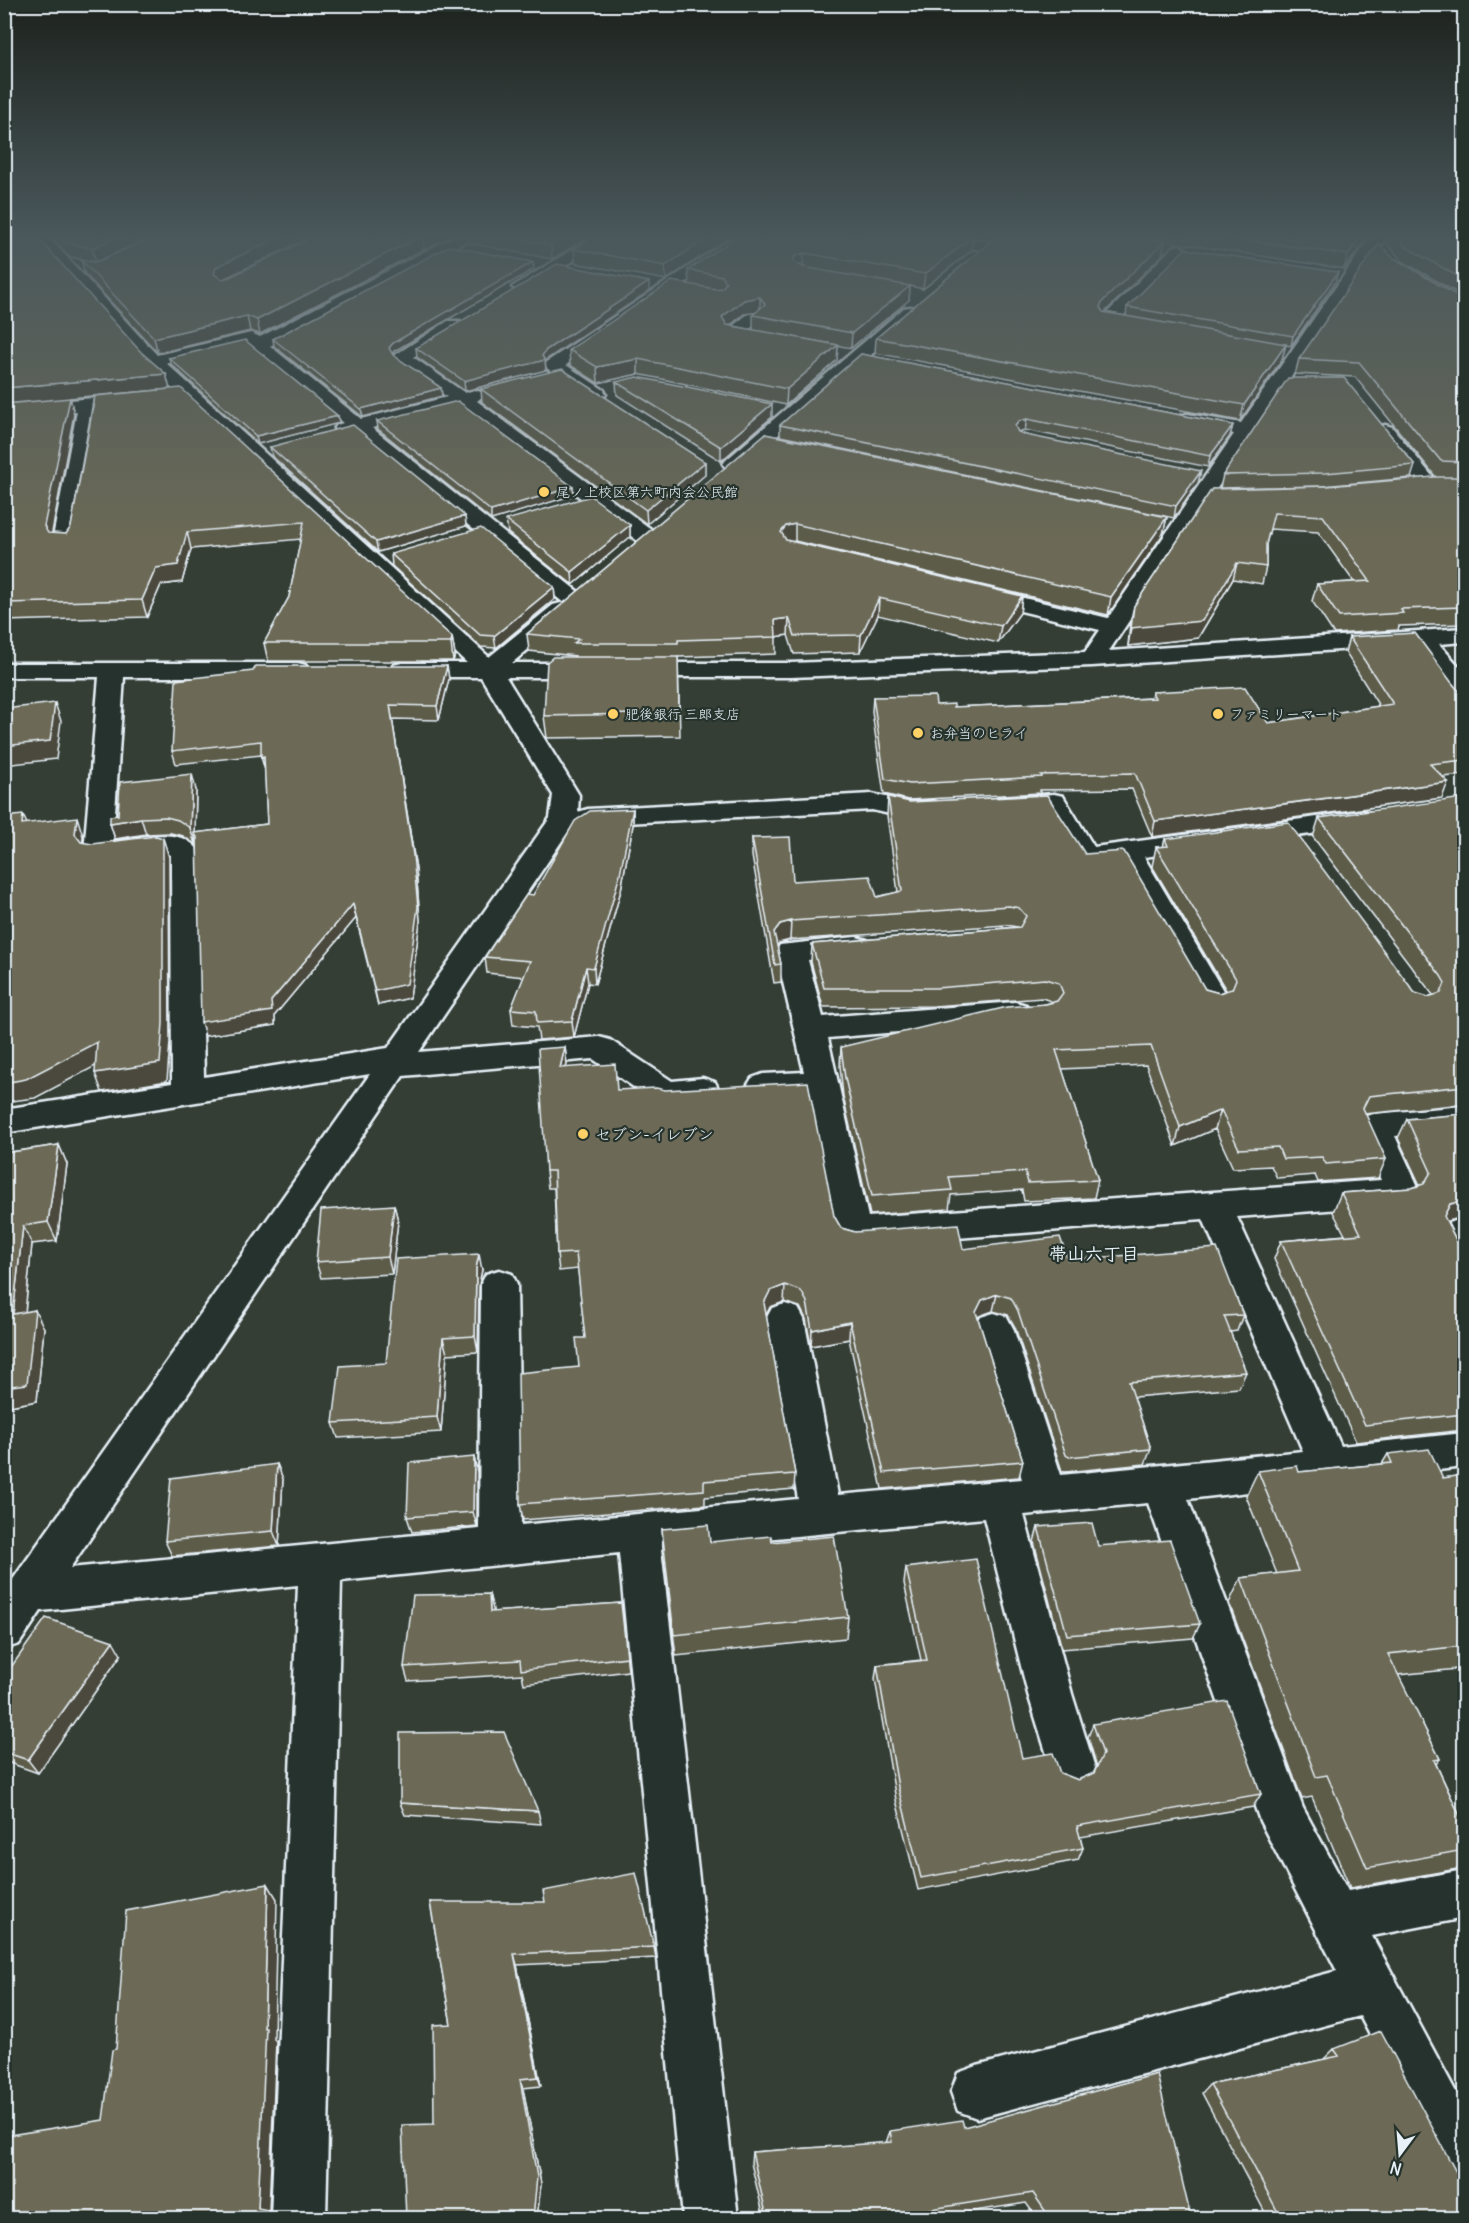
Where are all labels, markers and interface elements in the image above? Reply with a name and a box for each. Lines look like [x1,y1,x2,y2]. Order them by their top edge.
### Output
place label: 尾ノ上校区第六町内会公民館 [556,483,738,501]
marker: 尾ノ上校区第六町内会公民館 [537,485,551,499]
place label: 肥後銀行 三郎支店 [625,705,740,723]
place label: ファミリーマート [1230,705,1342,723]
marker: 肥後銀行 三郎支店 [606,707,620,721]
marker: ファミリーマート [1211,707,1225,721]
place label: お弁当のヒライ [930,724,1027,742]
marker: お弁当のヒライ [911,726,925,740]
place label: セブン-イレブン [595,1124,714,1144]
marker: セブン-イレブン [576,1127,590,1141]
district label: 帯山六丁目 [1049,1242,1139,1265]
north arrow [1370,2124,1430,2184]
text: N [1388,2157,1404,2180]

